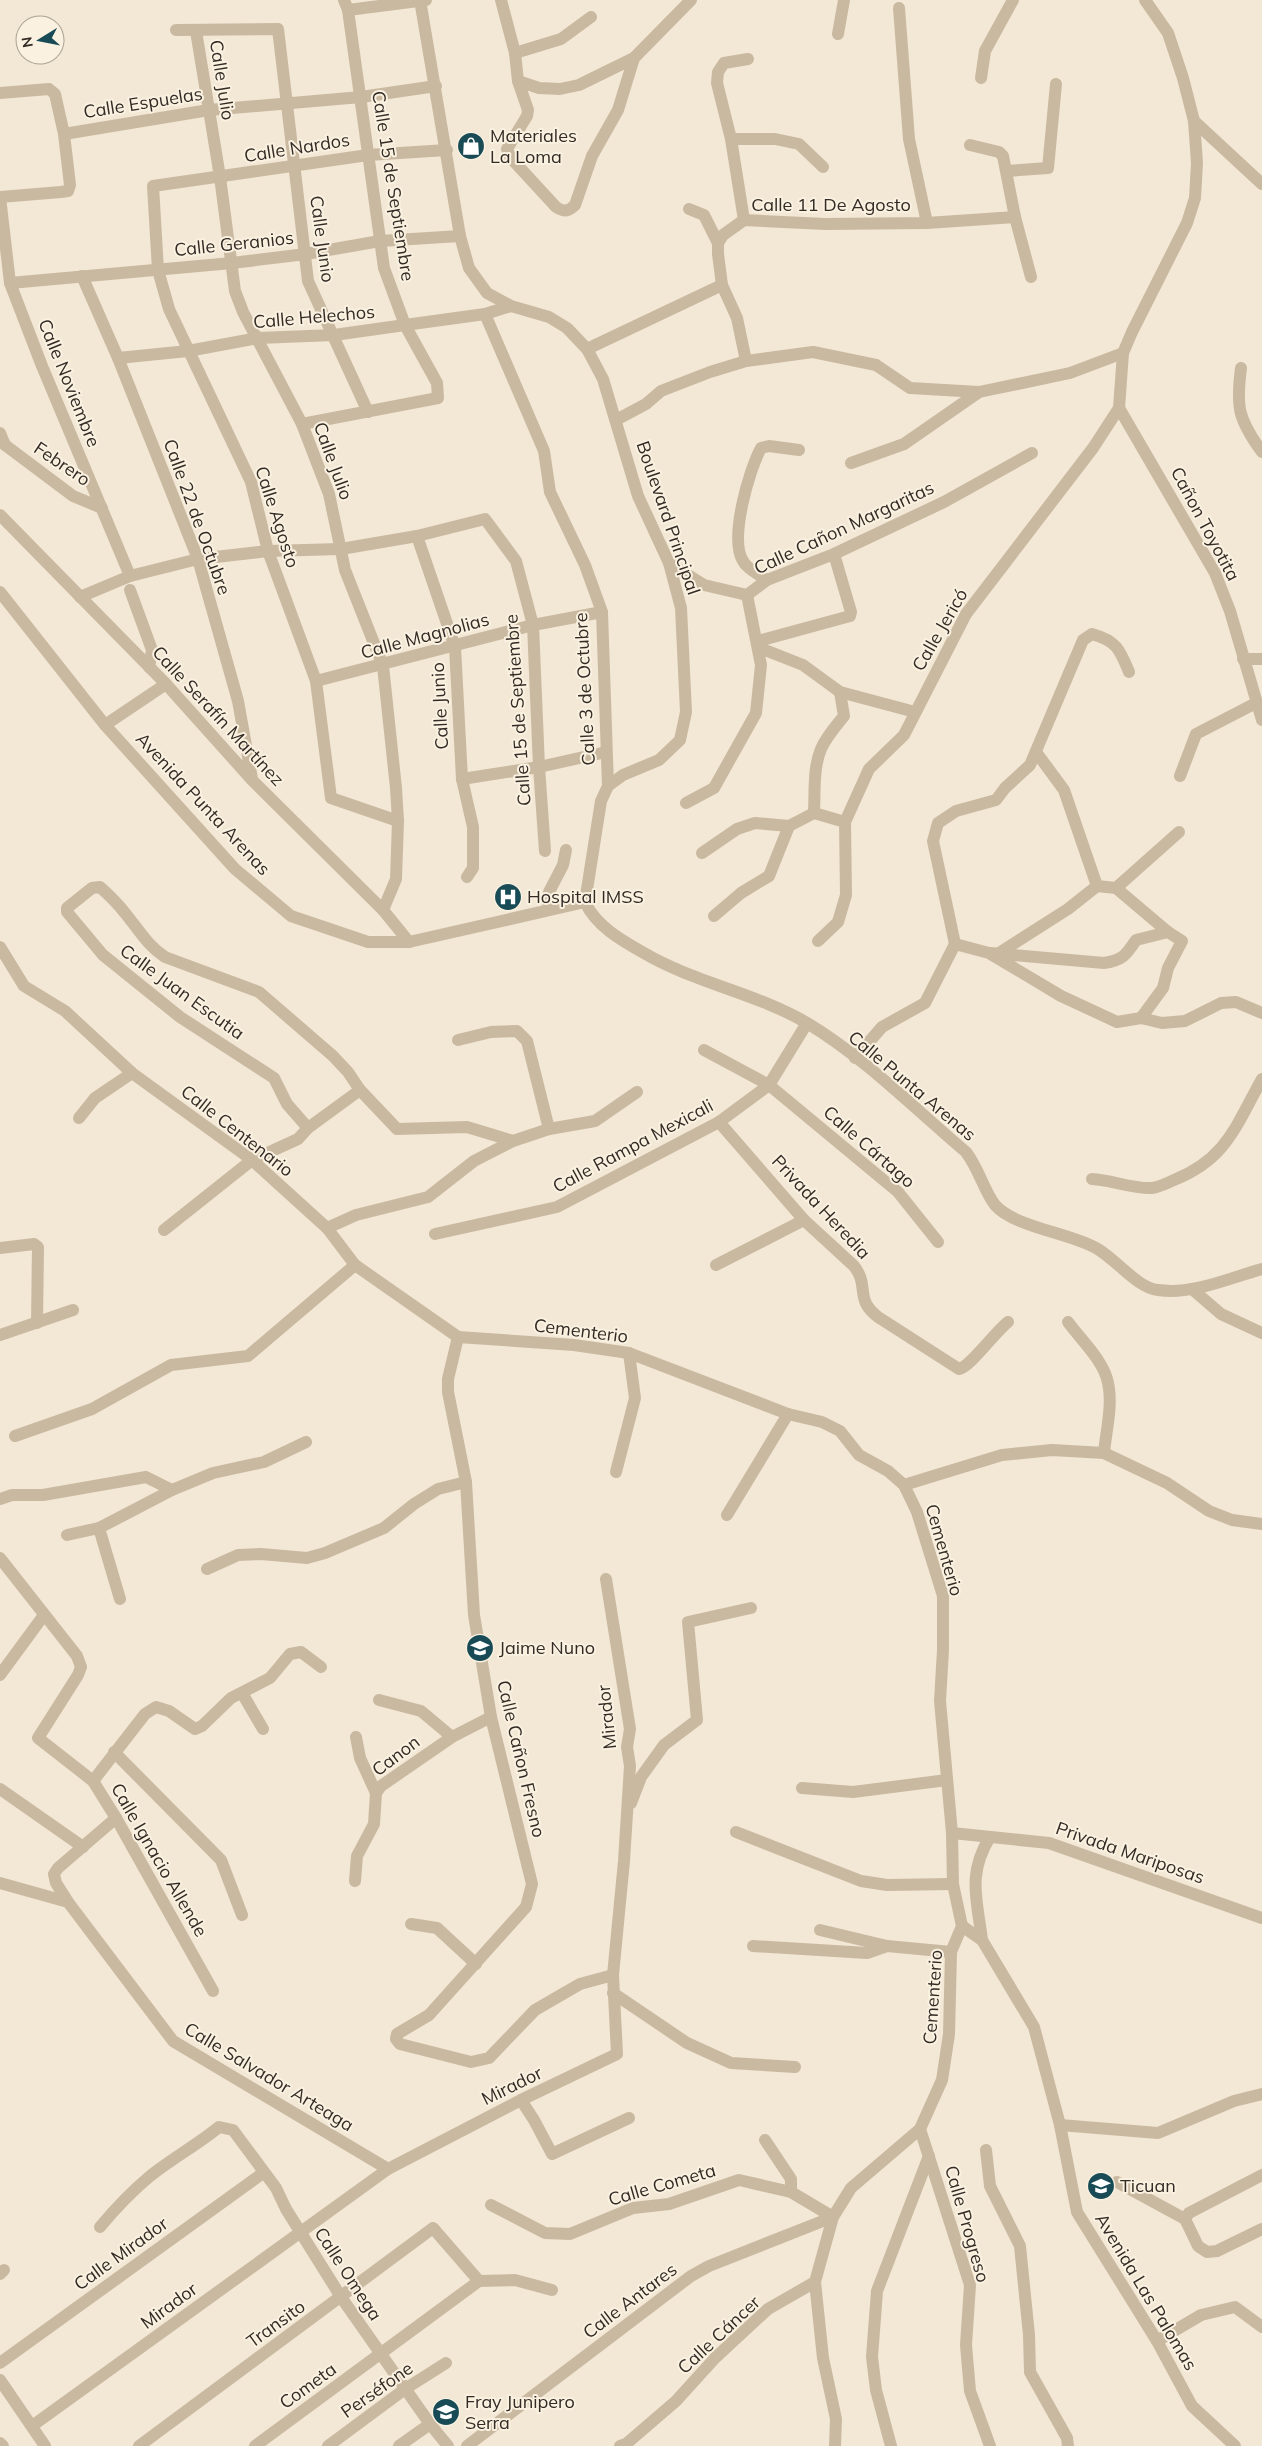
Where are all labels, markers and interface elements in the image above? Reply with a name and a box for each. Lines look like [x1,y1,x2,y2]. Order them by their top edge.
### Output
north arrow [15,15,65,65]
text: N [17,35,37,49]
street label: Calle Julio [205,38,240,122]
street label: Calle Espuelas [82,82,204,123]
street label: Calle 15 de Septiembre [367,89,420,283]
place label: Materiales La Loma [490,124,577,168]
street label: Calle Nardos [243,128,351,167]
shop icon: Materiales La Loma [456,131,486,161]
street label: Calle 11 De Agosto [751,193,911,216]
street label: Calle Junio [305,194,340,284]
street label: Calle Geranios [173,226,295,261]
street label: Calle Helechos [252,300,376,333]
street label: Calle Noviembre [33,315,106,450]
street label: Calle Julio [309,419,358,503]
street label: Febrero [30,436,95,491]
street label: Calle 22 de Octubre [159,436,236,598]
street label: Boulevard Principal [631,438,706,598]
street label: Calle Agosto [250,463,305,571]
street label: Cañon Toyotita [1166,463,1245,585]
street label: Calle Cañon Margaritas [750,476,937,579]
street label: Calle Jericó [907,584,972,675]
street label: Calle Magnolias [358,607,492,664]
street label: Calle 3 de Octubre [569,612,600,766]
street label: Calle 15 de Septiembre [499,613,536,807]
street label: Calle Serafín Martínez [147,641,289,791]
street label: Calle Junio [426,662,453,750]
street label: Avenida Punta Arenas [131,727,276,880]
hospital icon: Hospital IMSS [493,882,523,912]
place label: Hospital IMSS [527,885,644,908]
street label: Calle Juan Escutia [116,939,249,1044]
street label: Calle Punta Arenas [844,1025,981,1146]
street label: Calle Centenario [177,1080,298,1182]
street label: Calle Rampa Mexicali [549,1094,717,1198]
street label: Calle Cártago [819,1100,920,1193]
street label: Privada Heredia [767,1150,876,1264]
street label: Cementerio [533,1313,629,1348]
street label: Cementerio [920,1501,969,1599]
school or university icon: Jaime Nuno [465,1633,495,1663]
place label: Jaime Nuno [499,1636,595,1659]
street label: Calle Cañon Fresno [492,1678,551,1840]
street label: Mirador [592,1683,621,1750]
street label: Canon [367,1730,424,1781]
street label: Calle Ignacio Allende [106,1779,213,1941]
street label: Privada Mariposas [1053,1816,1208,1889]
street label: Cementerio [918,1949,947,2045]
street label: Calle Salvador Arteaga [180,2017,358,2136]
street label: Mirador [478,2061,546,2110]
street label: Calle Cometa [606,2158,718,2211]
street label: Calle Progreso [940,2163,995,2285]
school or university icon: Ticuan [1086,2171,1116,2201]
place label: Ticuan [1120,2174,1176,2197]
street label: Avenida Las Palomas [1090,2209,1203,2375]
street label: Calle Mirador [69,2212,173,2295]
street label: Calle Omega [310,2223,387,2325]
street label: Calle Antares [578,2258,681,2343]
street label: Mirador [136,2277,202,2334]
street label: Calle Cáncer [673,2290,765,2379]
street label: Transito [242,2295,310,2353]
street label: Perséfone [336,2356,417,2423]
street label: Cometa [275,2357,341,2414]
place label: Fray Junipero Serra [465,2390,575,2434]
school or university icon: Fray Junipero Serra [431,2397,461,2427]

